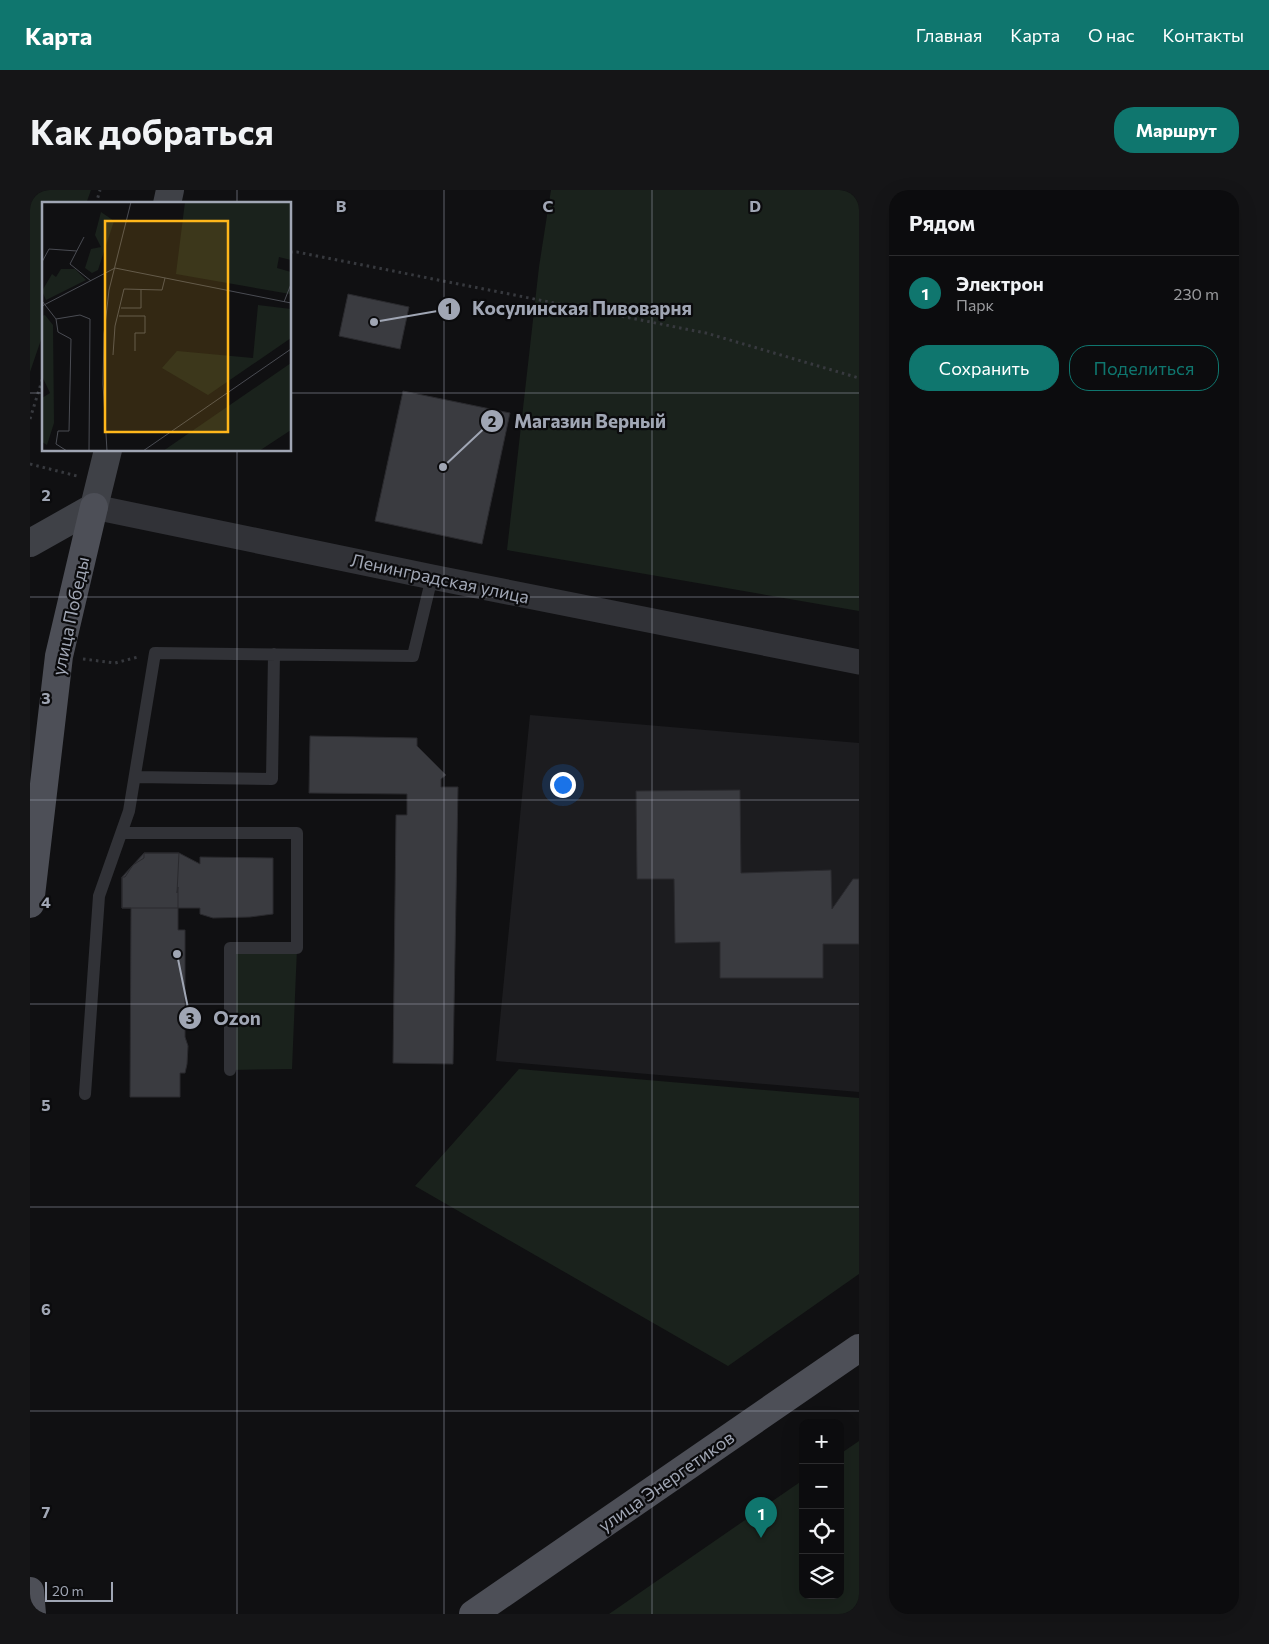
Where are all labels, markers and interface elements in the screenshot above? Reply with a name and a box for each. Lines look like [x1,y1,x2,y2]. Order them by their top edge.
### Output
text: Карта [25,21,92,50]
text: Главная [916,24,982,46]
text: Карта [1010,24,1060,46]
text: О нас [1088,24,1135,46]
text: Контакты [1163,24,1244,46]
button: Маршрут [1114,107,1239,153]
text: Как добраться [30,109,274,152]
text: B [336,196,347,215]
text: C [543,196,554,215]
text: D [749,196,761,215]
inset map [42,202,291,451]
text: Рядом [909,210,975,235]
text: Электрон [956,272,1044,295]
text: 1 [921,284,929,303]
text: 230 m [1174,284,1219,303]
callout: Косулинская Пивоварня [437,292,702,326]
text: Парк [956,295,994,314]
text: Косулинская Пивоварня [472,296,692,319]
text: 1 [446,299,452,317]
button: Сохранить [909,345,1059,391]
button: Поделиться [1069,345,1219,391]
callout: Магазин Верный [479,404,676,438]
text: Магазин Верный [514,409,666,432]
text: 2 [488,412,496,430]
text: 2 [41,485,51,504]
street label: Ленинградская улица [349,548,531,608]
street label: улица Победы [47,555,93,677]
text: 3 [41,688,51,707]
your location [550,772,576,798]
text: 4 [41,892,51,911]
callout: Ozon [178,1001,271,1035]
text: Ozon [213,1006,261,1029]
text: 3 [186,1009,195,1027]
text: 5 [41,1095,51,1114]
text: 6 [41,1299,51,1318]
map controls [799,1419,844,1599]
button: + [799,1419,844,1464]
street label: улица Энергетиков [594,1426,738,1536]
button: − [799,1464,844,1509]
pin: 1 [745,1497,777,1538]
text: 7 [42,1502,51,1521]
button: locate [799,1509,844,1554]
button: layers [799,1554,844,1599]
scale bar [45,1579,112,1602]
text: 20 m [52,1582,84,1599]

